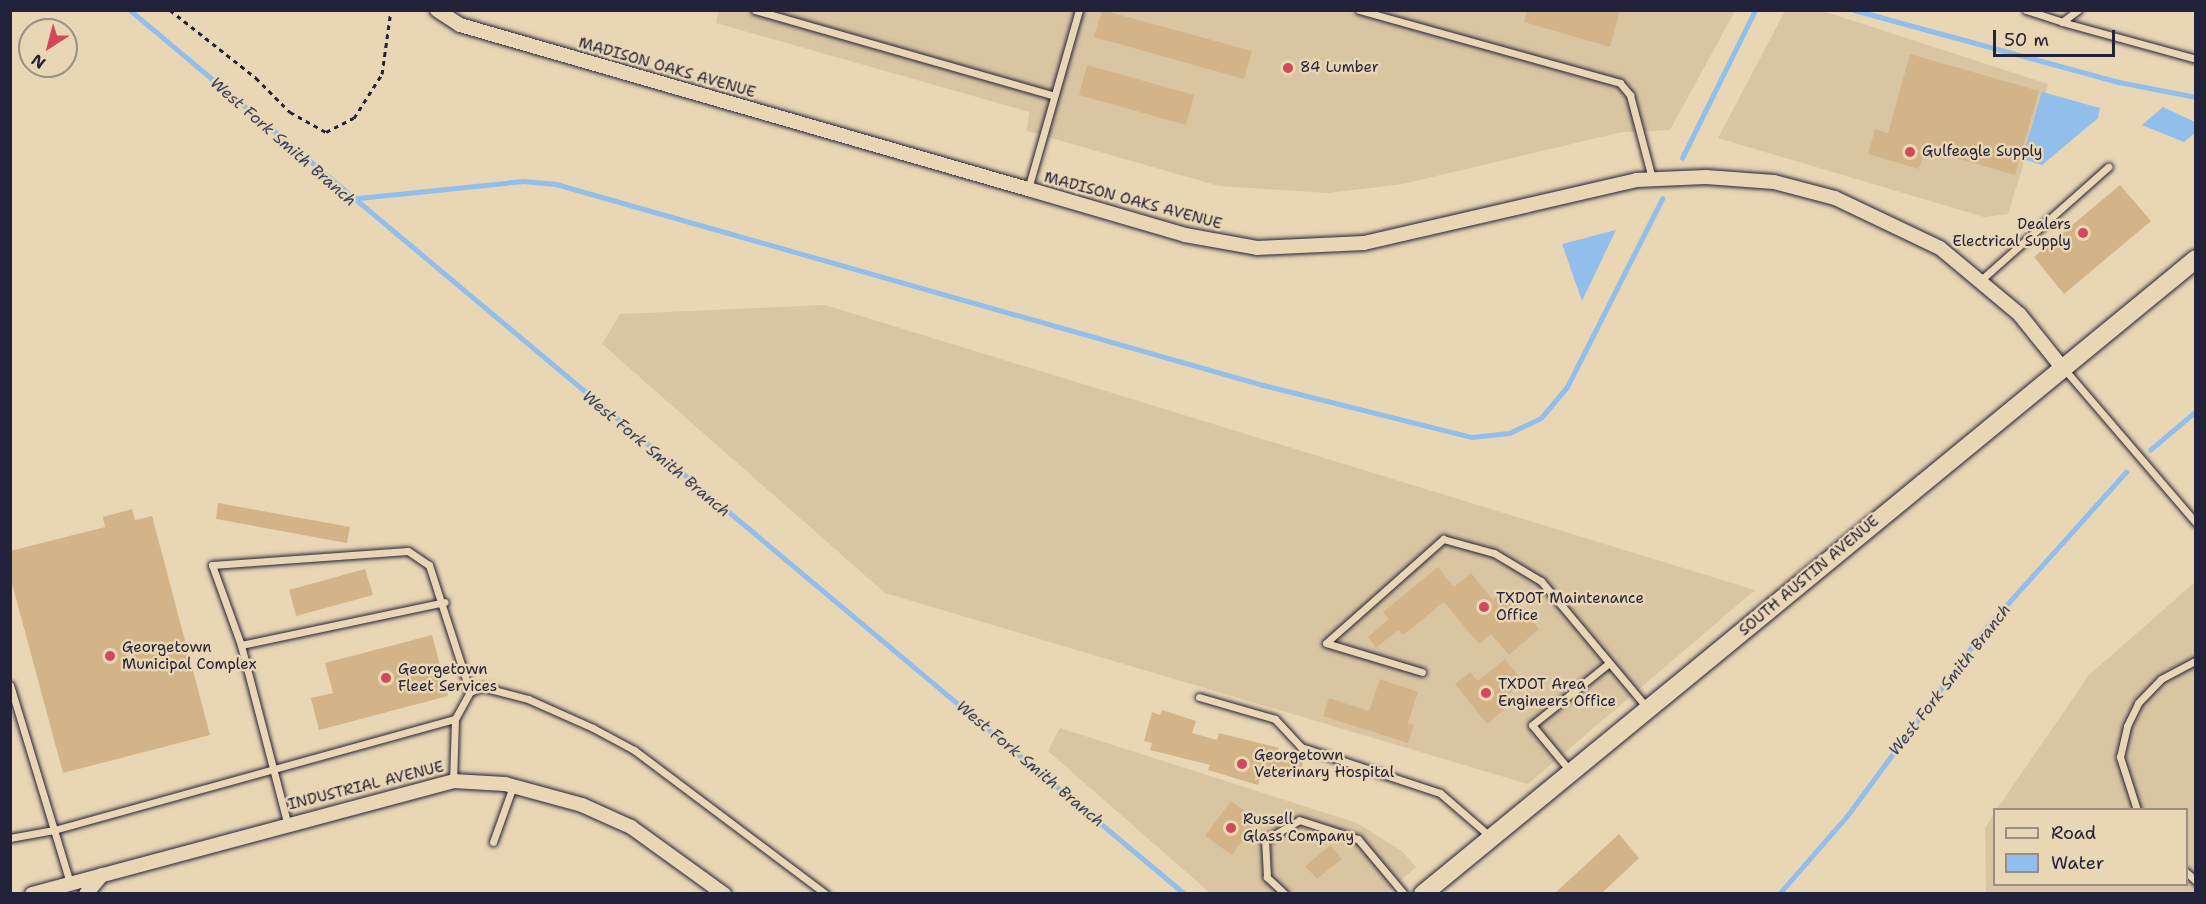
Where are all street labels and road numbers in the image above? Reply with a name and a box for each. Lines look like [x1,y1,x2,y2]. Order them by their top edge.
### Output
street label: MADISON OAKS AVENUE [576,34,758,102]
street label: MADISON OAKS AVENUE [1042,169,1224,233]
street label: SOUTH AUSTIN AVENUE [1735,512,1883,640]
street label: INDUSTRIAL AVENUE [286,758,446,814]

